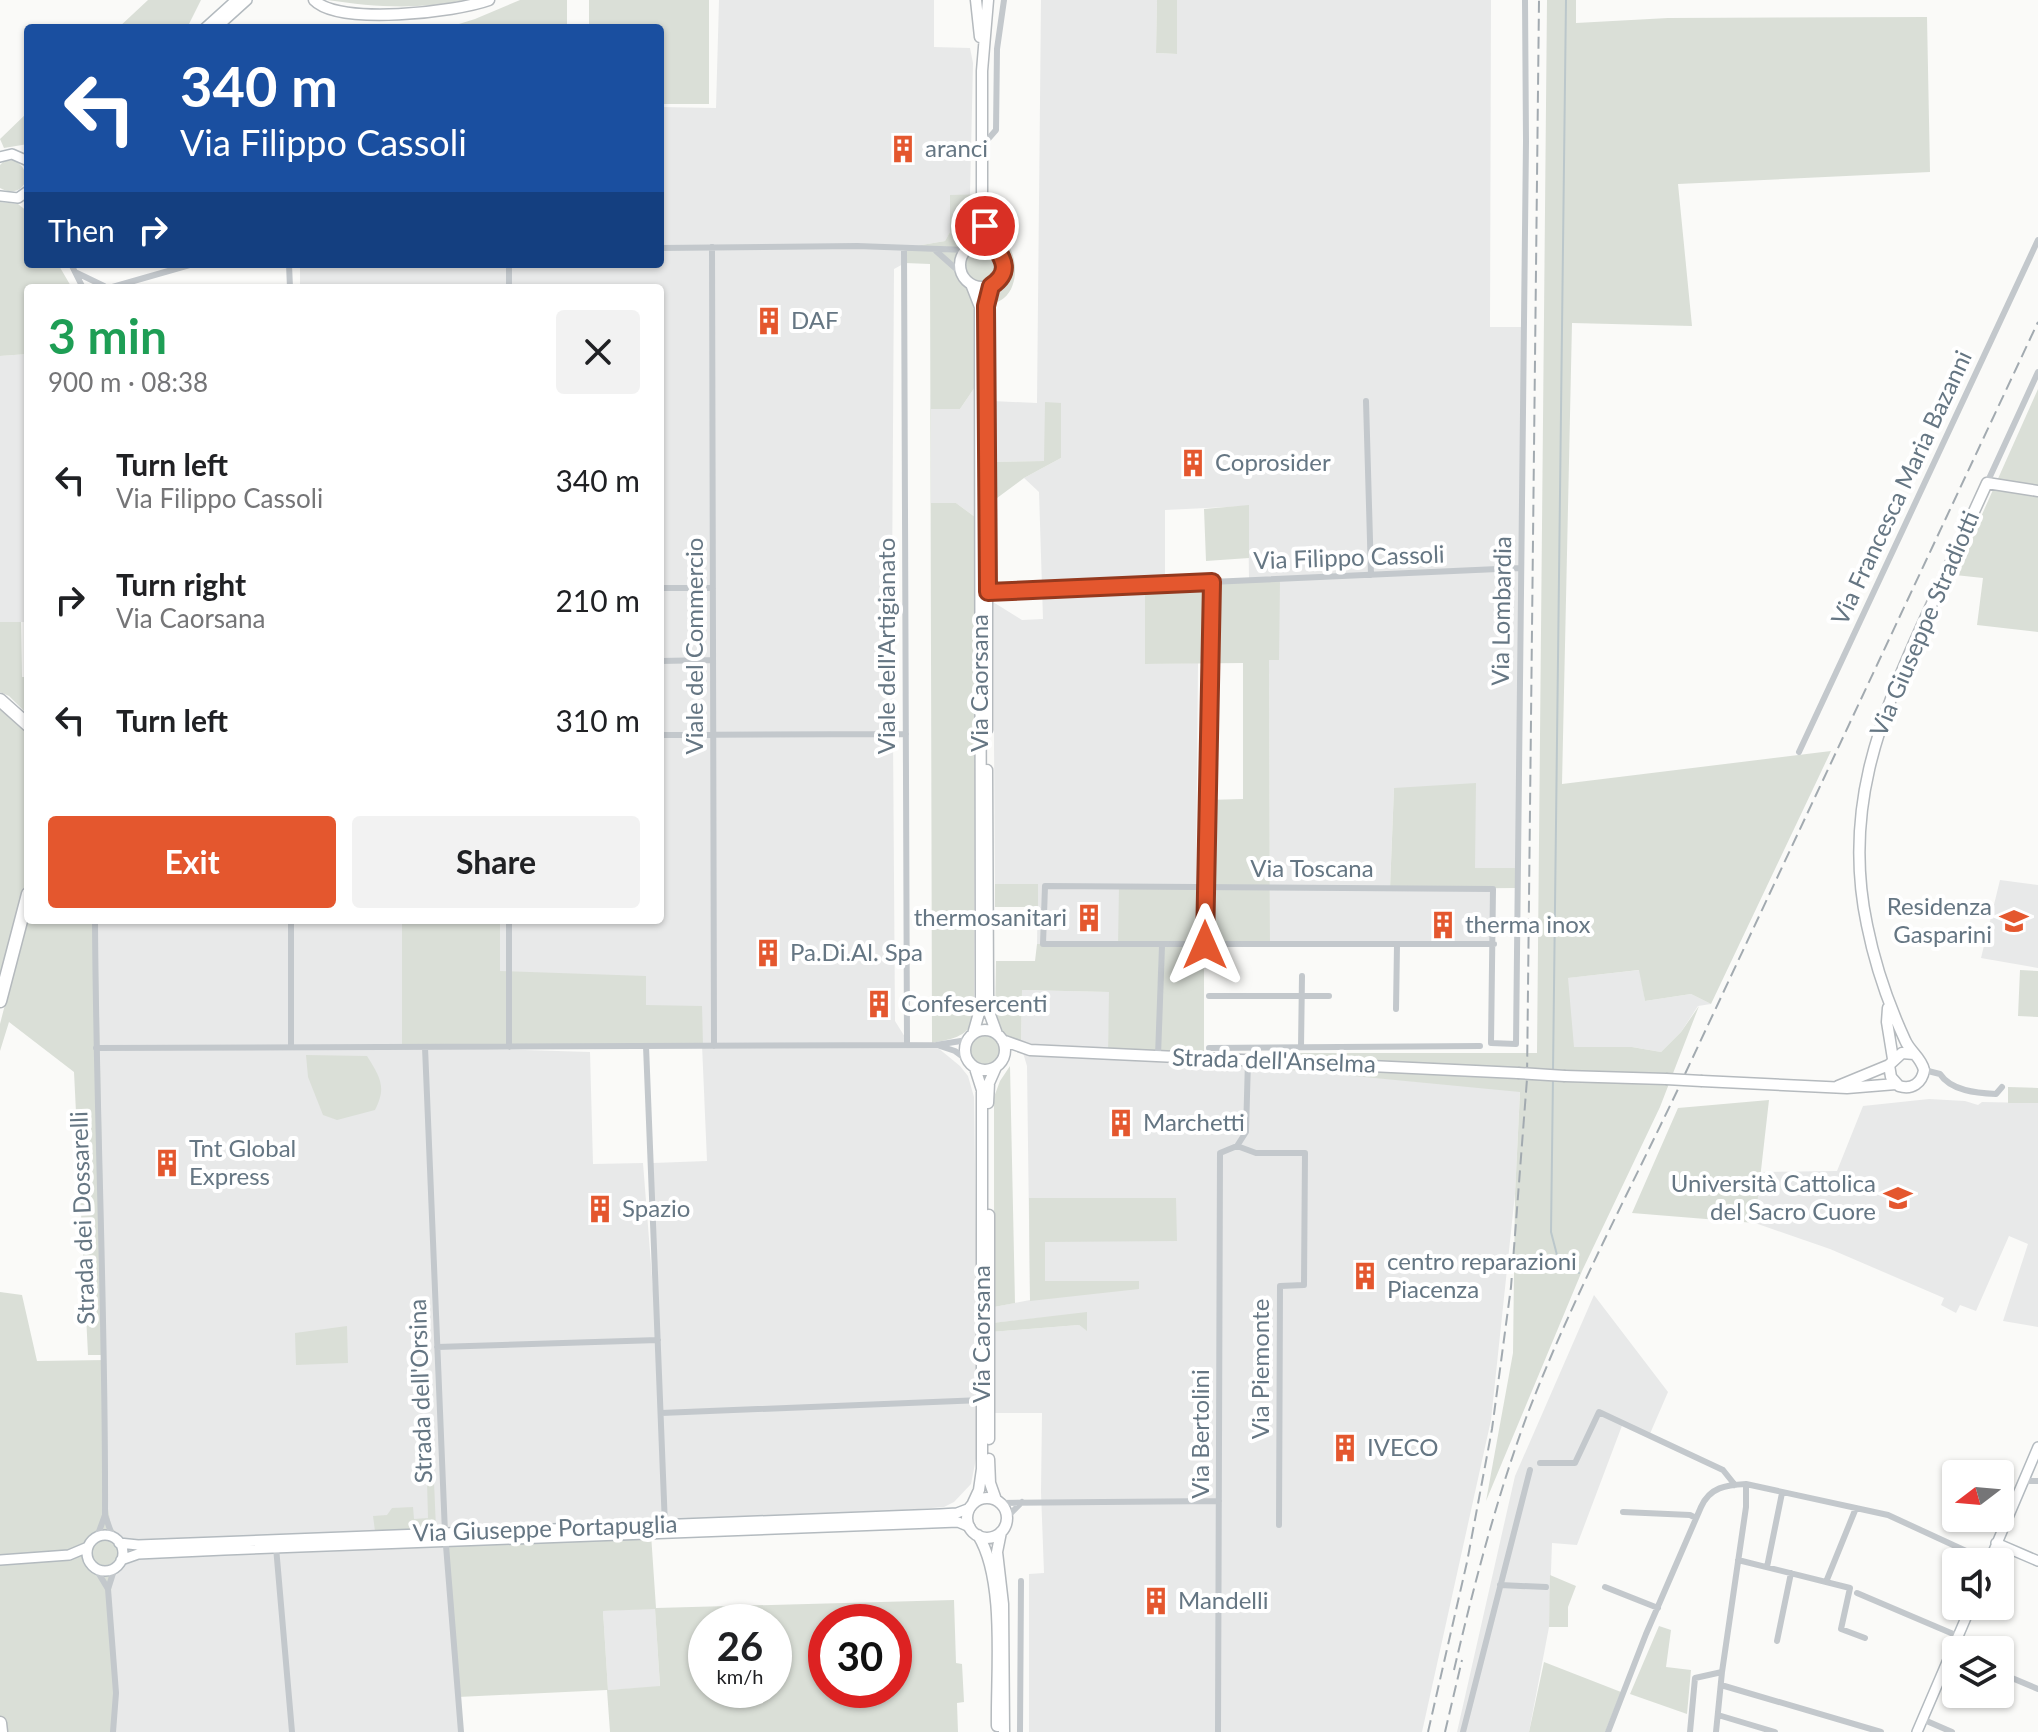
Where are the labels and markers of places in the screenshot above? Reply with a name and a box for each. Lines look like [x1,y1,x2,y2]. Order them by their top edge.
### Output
place label: aranci [925,133,988,162]
building icon: aranci [888,134,918,164]
pin [951,192,1019,260]
place label: DAF [791,305,839,334]
building icon: DAF [754,306,784,336]
place label: Coprosider [1215,447,1331,476]
building icon: Coprosider [1178,448,1208,478]
place label: Residenza Gasparini [1887,891,1992,948]
place label: thermosanitari [914,902,1067,931]
building icon: thermosanitari [1074,903,1104,933]
school or university icon: Residenza Gasparini [1999,906,2029,936]
place label: therma inox [1465,909,1590,938]
building icon: therma inox [1428,910,1458,940]
place label: Pa.Di.Al. Spa [790,937,923,966]
building icon: Pa.Di.Al. Spa [753,938,783,968]
place label: Confesercenti [901,988,1048,1017]
building icon: Confesercenti [864,989,894,1019]
place label: Marchetti [1143,1107,1245,1136]
building icon: Marchetti [1106,1108,1136,1138]
place label: Tnt Global Express [189,1133,296,1190]
building icon: Tnt Global Express [152,1148,182,1178]
place label: Università Cattolica del Sacro Cuore [1671,1168,1876,1225]
school or university icon: Università Cattolica del Sacro Cuore [1883,1183,1913,1213]
place label: Spazio [622,1193,690,1222]
building icon: Spazio [585,1194,615,1224]
place label: centro reparazioni Piacenza [1387,1246,1577,1303]
building icon: centro reparazioni Piacenza [1350,1261,1380,1291]
place label: IVECO [1367,1432,1438,1461]
building icon: IVECO [1330,1433,1360,1463]
place label: Mandelli [1178,1585,1268,1614]
building icon: Mandelli [1141,1586,1171,1616]

